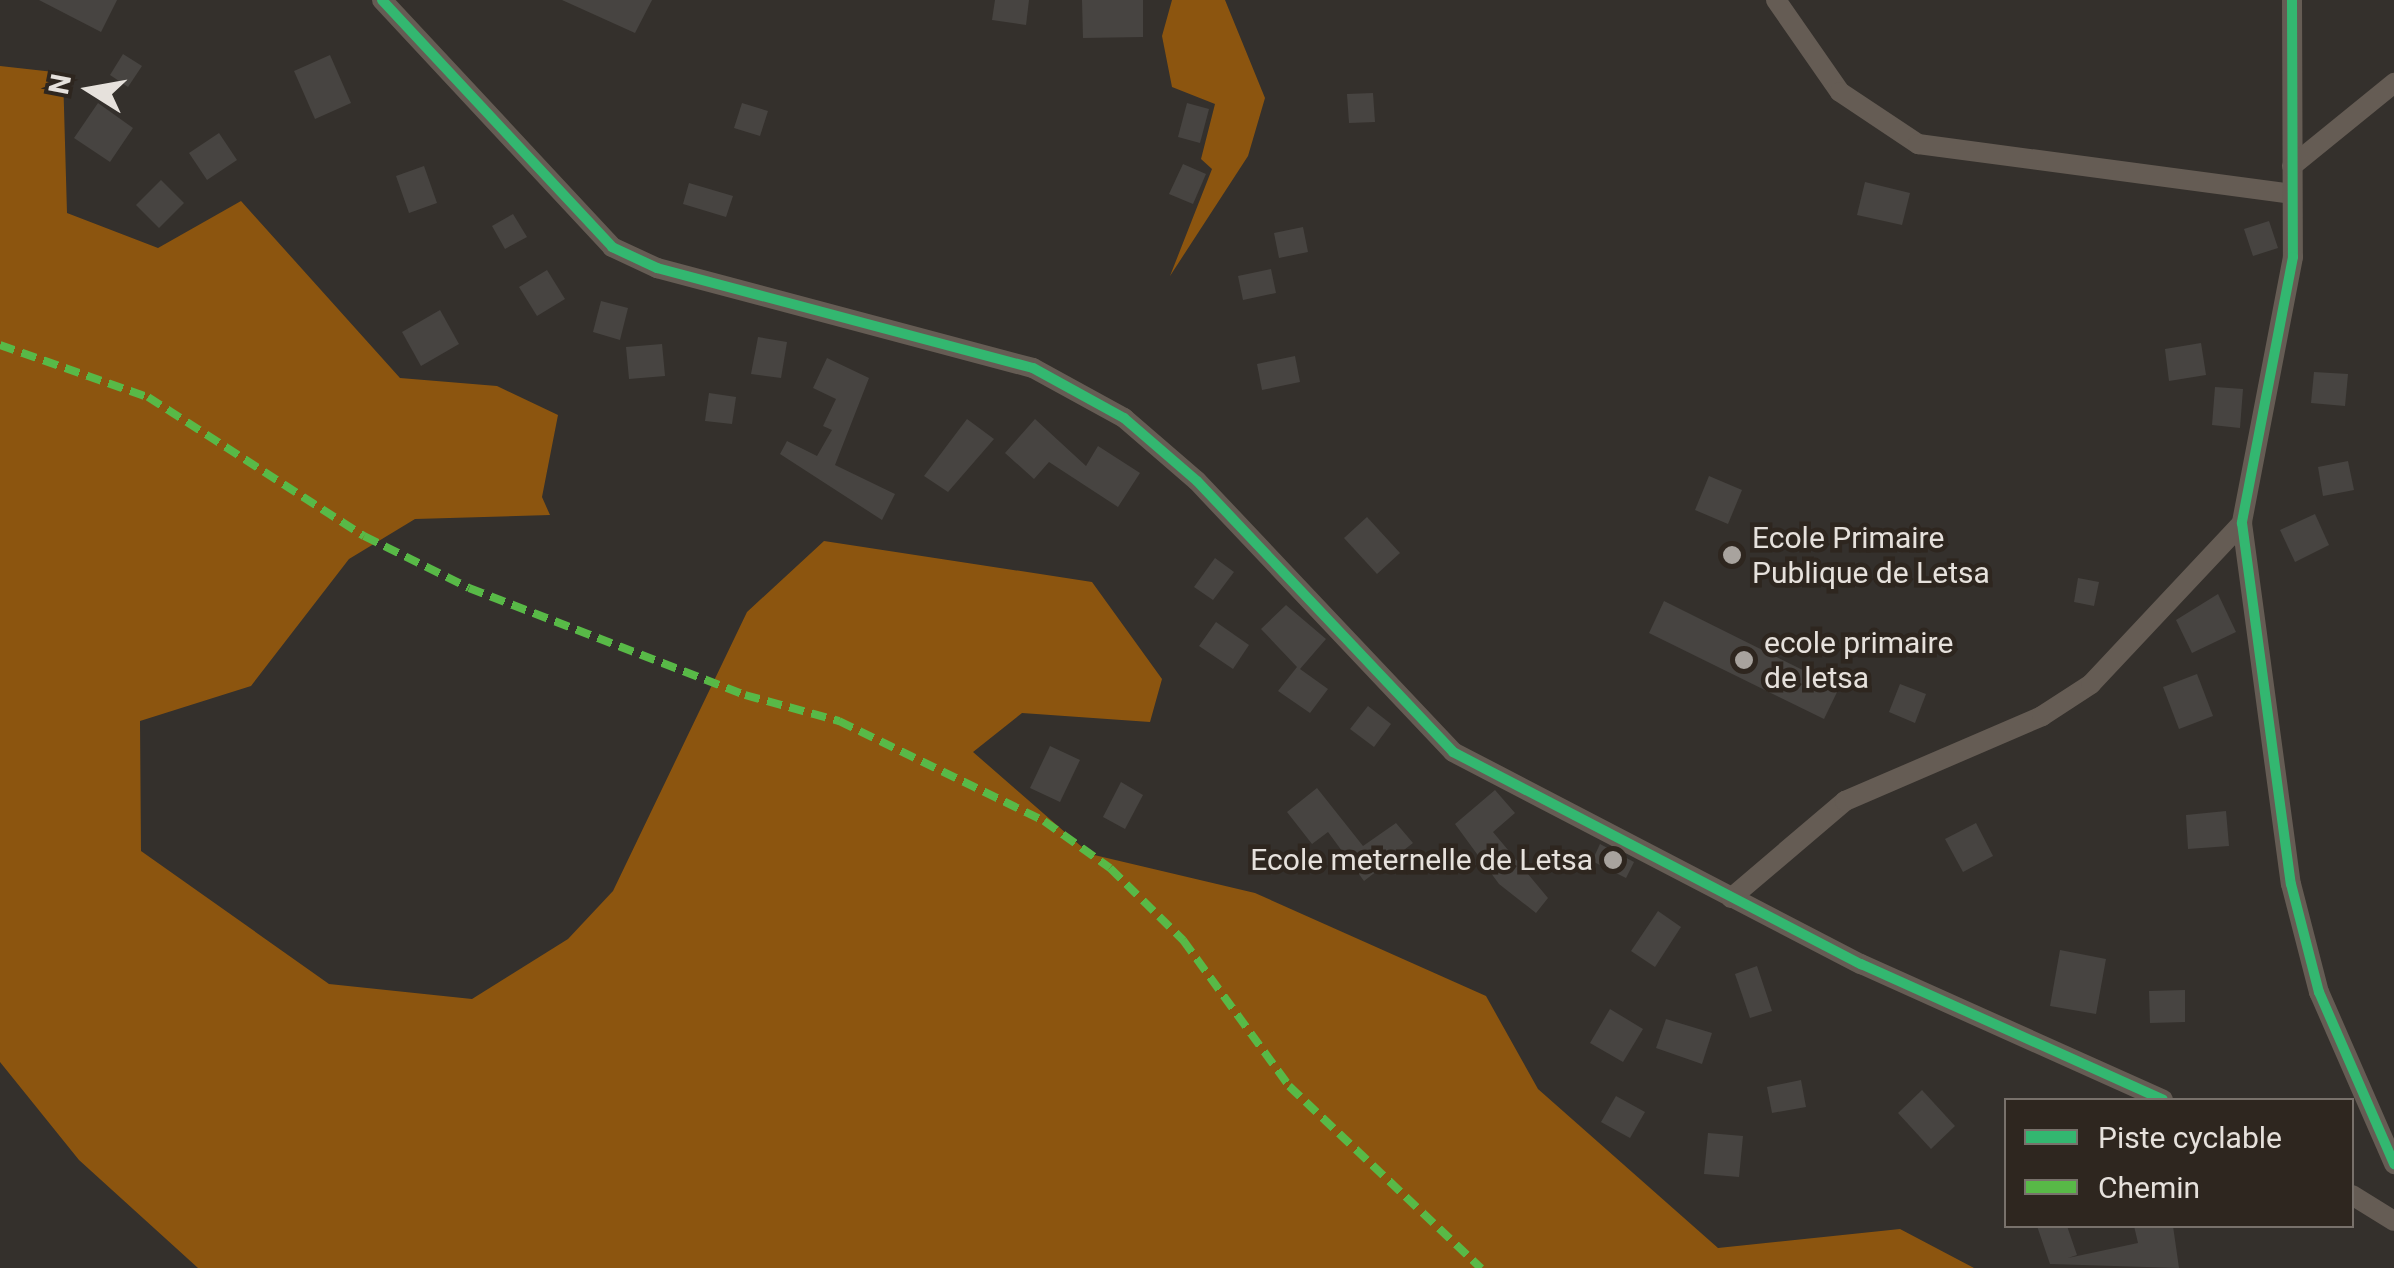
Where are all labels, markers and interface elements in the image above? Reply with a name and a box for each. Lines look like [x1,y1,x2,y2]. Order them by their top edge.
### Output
north arrow [40,40,140,140]
text: N [42,71,78,97]
place label: Ecole Primaire Publique de Letsa [1752,520,1990,590]
marker: Ecole Primaire Publique de Letsa [1721,544,1743,566]
place label: ecole primaire de letsa [1764,625,1953,696]
marker: ecole primaire de letsa [1733,649,1755,671]
place label: Ecole meternelle de Letsa [1250,842,1593,878]
marker: Ecole meternelle de Letsa [1602,849,1624,871]
legend [2004,1098,2354,1228]
text: Piste cyclable [2098,1120,2282,1155]
text: Chemin [2098,1170,2200,1205]

